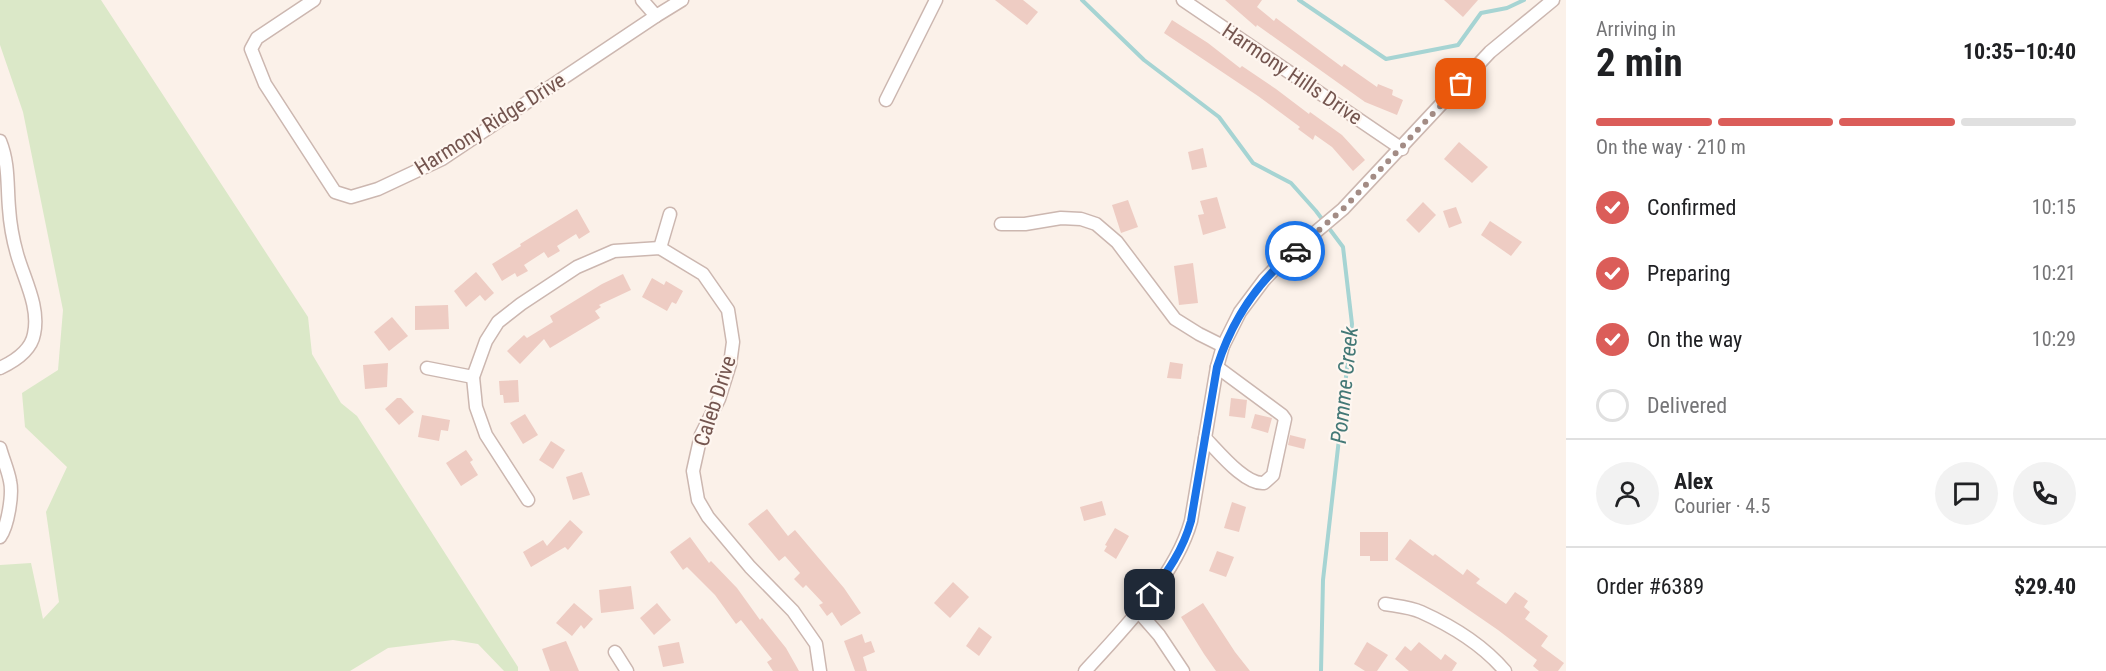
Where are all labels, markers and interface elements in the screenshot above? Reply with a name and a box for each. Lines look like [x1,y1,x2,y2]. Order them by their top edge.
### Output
text: Arriving in [1596,17,1676,41]
street label: Harmony Hills Drive [1218,18,1367,130]
text: 10:35–10:40 [1963,39,2076,64]
text: 2 min [1596,40,1683,86]
pin [1435,58,1486,109]
icon: bag [1444,67,1477,100]
street label: Harmony Ridge Drive [410,68,570,180]
text: On the way · 210 m [1596,135,1746,159]
icon: check [1596,191,1629,224]
text: Confirmed [1647,195,1736,220]
text: 10:15 [2032,195,2076,219]
courier [1265,221,1325,281]
icon: car [1279,235,1312,268]
icon: check [1596,257,1629,290]
text: Preparing [1647,261,1731,286]
text: 10:21 [2032,261,2076,285]
icon: check [1596,323,1629,356]
water label: Pomme Creek [1326,325,1363,445]
text: On the way [1647,327,1742,352]
text: 10:29 [2032,327,2076,351]
street label: Caleb Drive [689,353,741,449]
text: Delivered [1647,393,1727,418]
button: person [1596,462,1659,525]
button: chat [1935,462,1998,525]
button: phone [2013,462,2076,525]
text: Alex [1674,469,1713,494]
text: Courier · 4.5 [1674,494,1770,518]
pin [1124,569,1175,620]
text: Order #6389 [1596,574,1704,599]
text: $29.40 [2014,574,2076,599]
icon: home [1133,578,1166,611]

